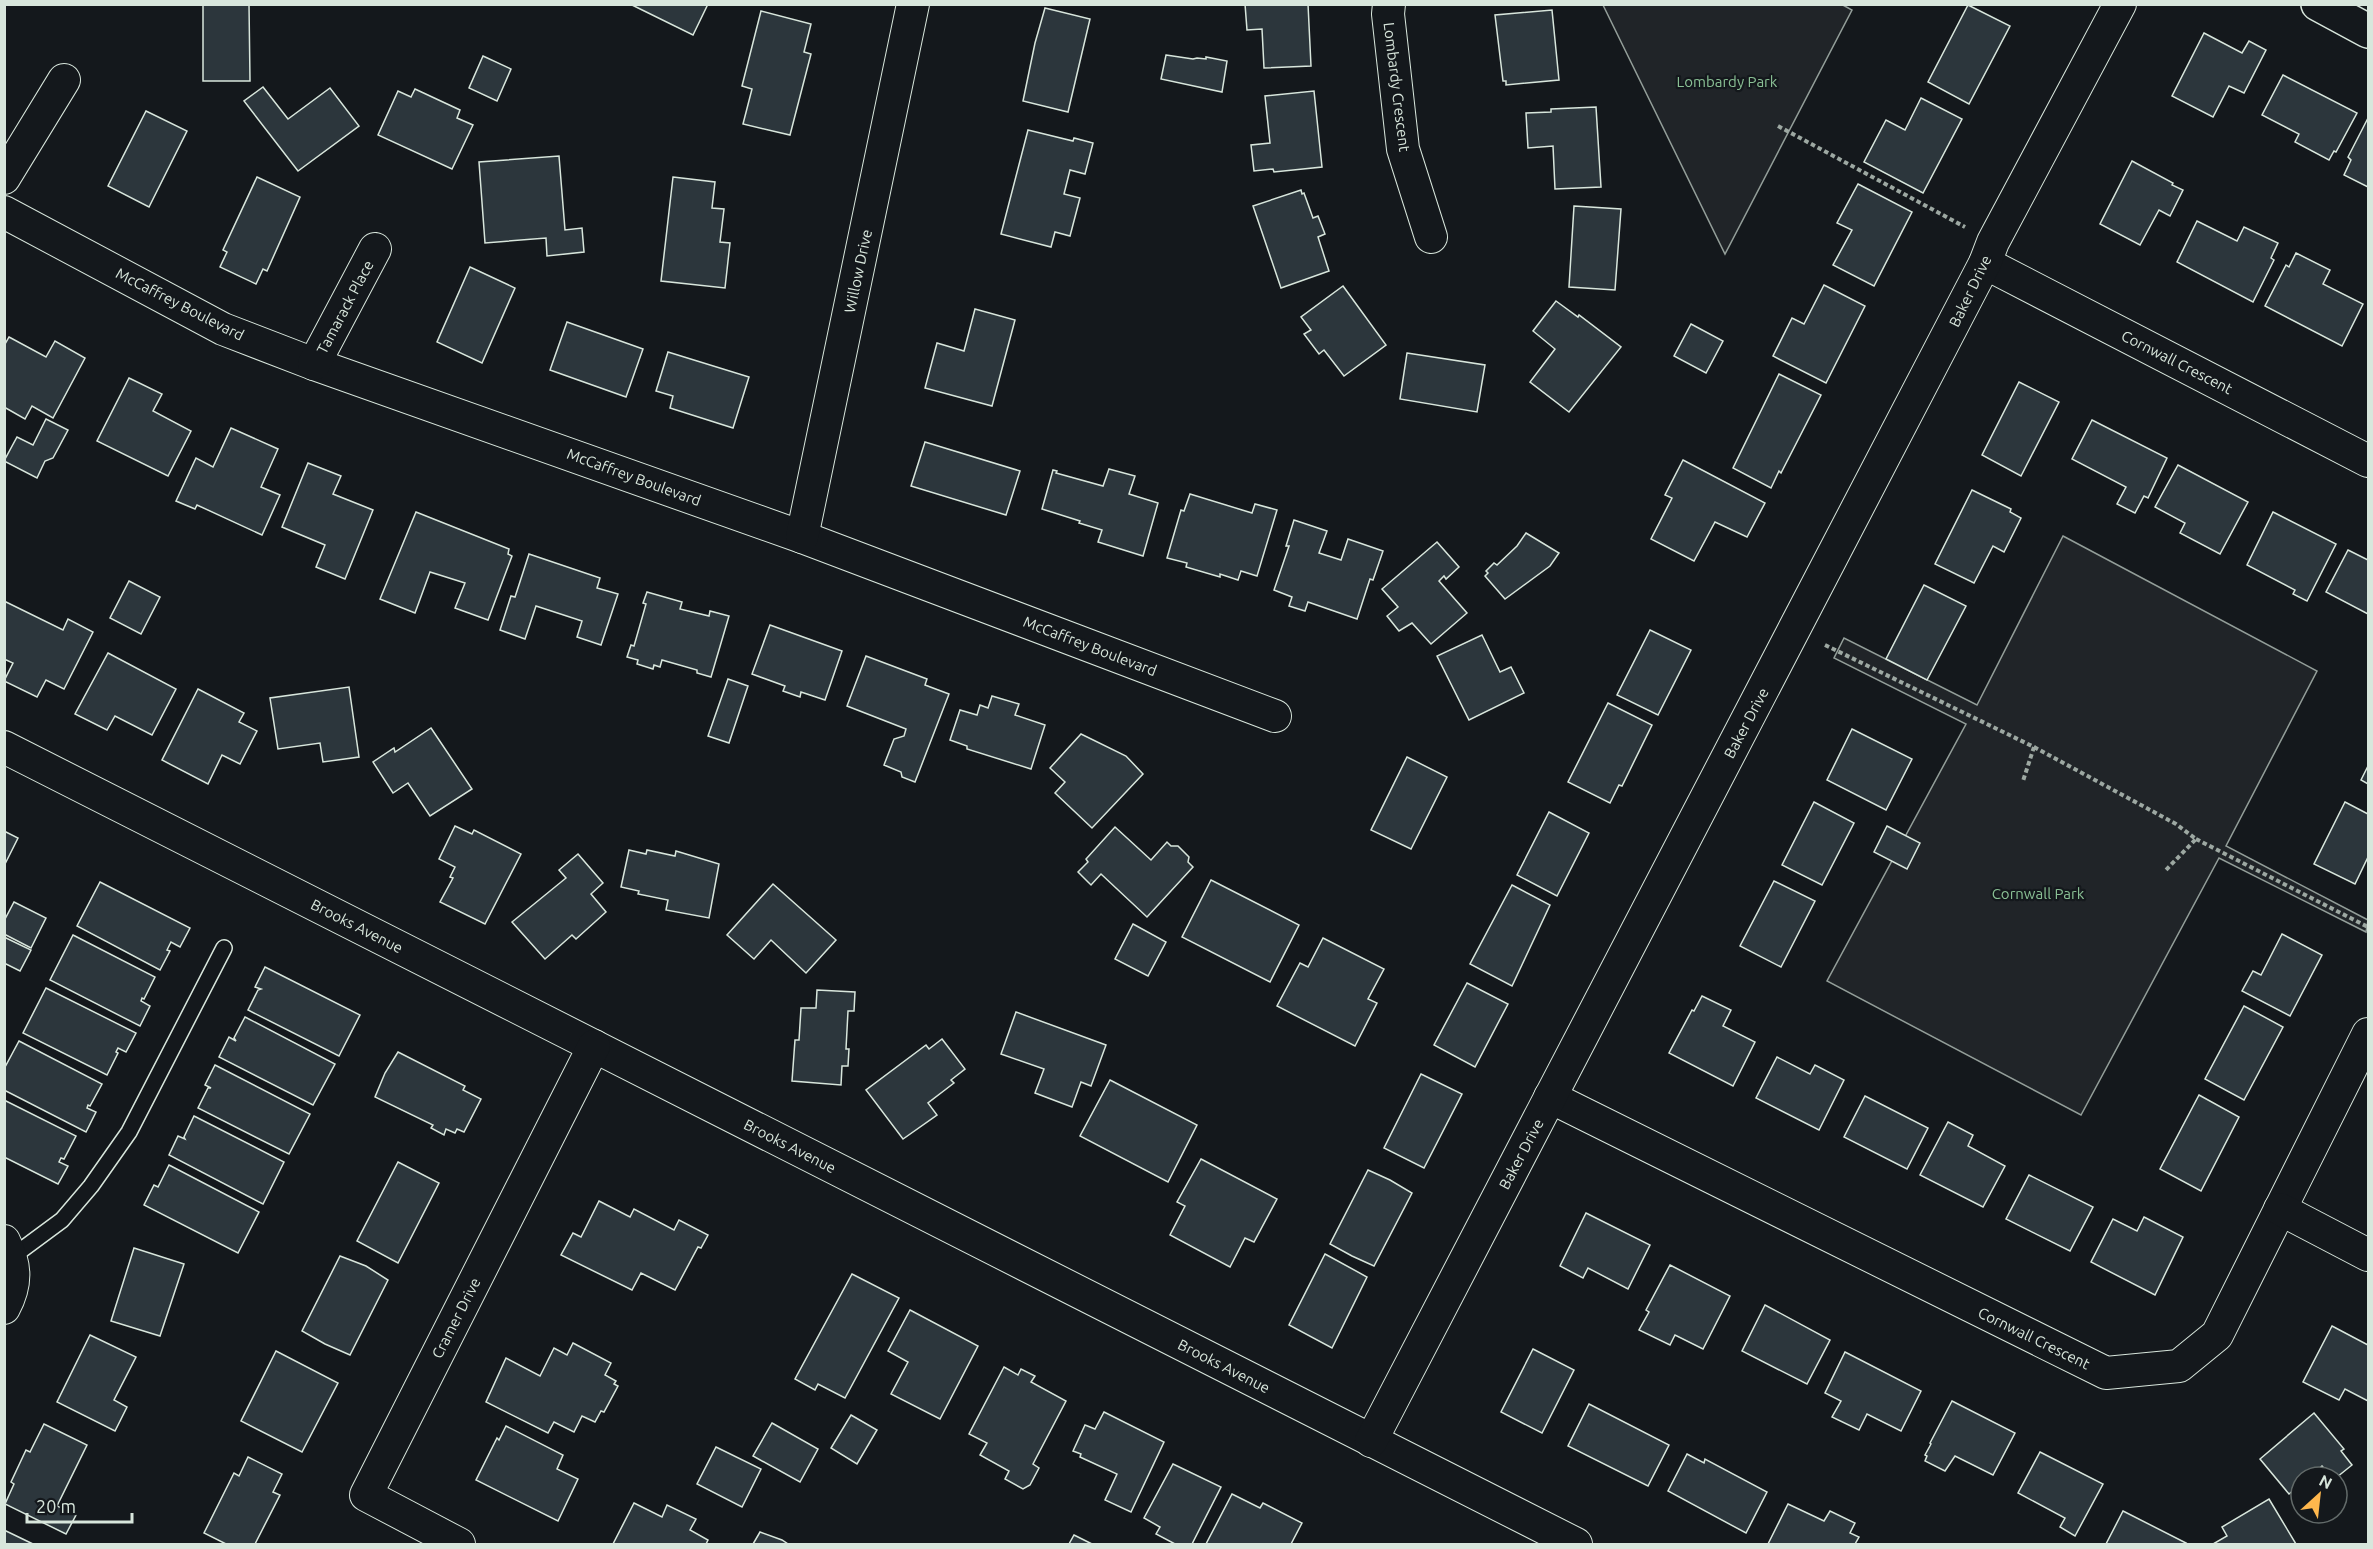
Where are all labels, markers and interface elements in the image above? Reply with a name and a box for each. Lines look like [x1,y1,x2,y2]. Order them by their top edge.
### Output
street label: Lombardy Crescent [1381,21,1413,153]
park label: Lombardy Park [1677,73,1778,90]
street label: Willow Drive [841,228,875,314]
street label: Baker Drive [1945,252,1995,330]
street label: Tamarack Place [313,257,377,357]
street label: McCaffrey Boulevard [113,264,247,344]
street label: Cornwall Crescent [2119,327,2235,397]
street label: McCaffrey Boulevard [565,445,703,509]
street label: McCaffrey Boulevard [1021,613,1159,679]
street label: Baker Drive [1720,685,1772,761]
park label: Cornwall Park [1992,885,2085,902]
street label: Brooks Avenue [308,896,406,956]
street label: Brooks Avenue [741,1116,839,1176]
street label: Baker Drive [1495,1116,1547,1192]
street label: Cramer Drive [428,1275,484,1361]
street label: Cornwall Crescent [1975,1304,2093,1372]
street label: Brooks Avenue [1175,1336,1273,1396]
north arrow [2289,1465,2349,1525]
text: N [2316,1471,2335,1492]
scale bar [27,1486,132,1524]
text: 20 m [36,1496,76,1516]

